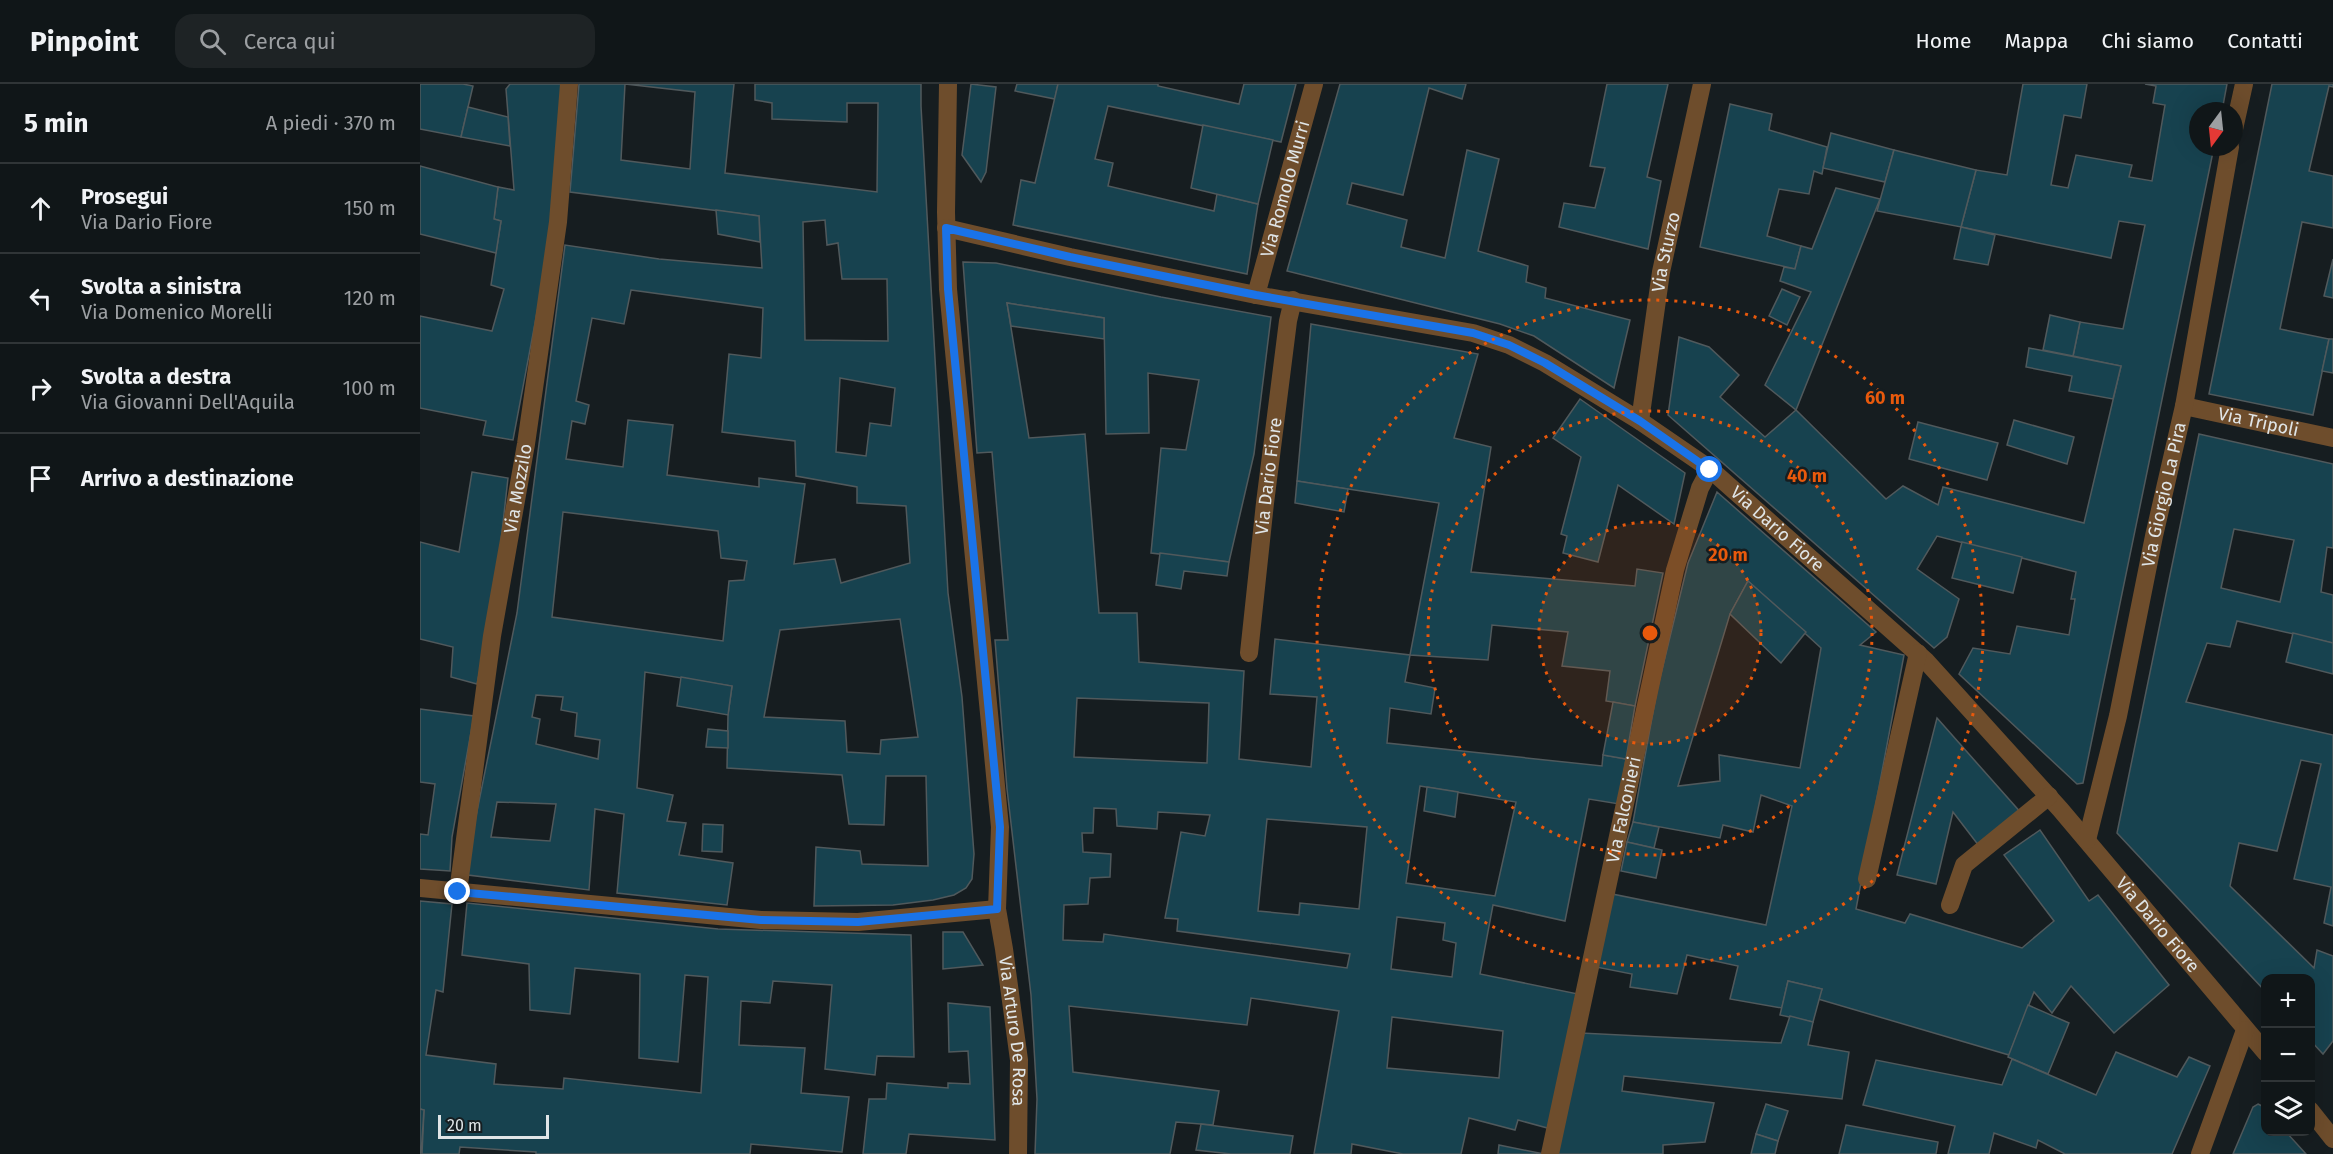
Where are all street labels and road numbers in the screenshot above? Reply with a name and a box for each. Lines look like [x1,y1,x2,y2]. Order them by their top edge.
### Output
street label: Via Romolo Murri [1256,118,1314,260]
street label: Via Sturzo [1647,210,1685,294]
street label: Via Tripoli [2216,403,2301,441]
street label: Via Dario Fiore [1251,416,1287,536]
street label: Via Giorgio La Pira [2137,420,2191,569]
street label: Via Mozzilo [499,442,537,535]
street label: Via Dario Fiore [1726,481,1829,576]
street label: Via Falconieri [1602,754,1646,865]
street label: Via Dario Fiore [2111,872,2204,977]
street label: Via Arturo De Rosa [994,955,1030,1106]

